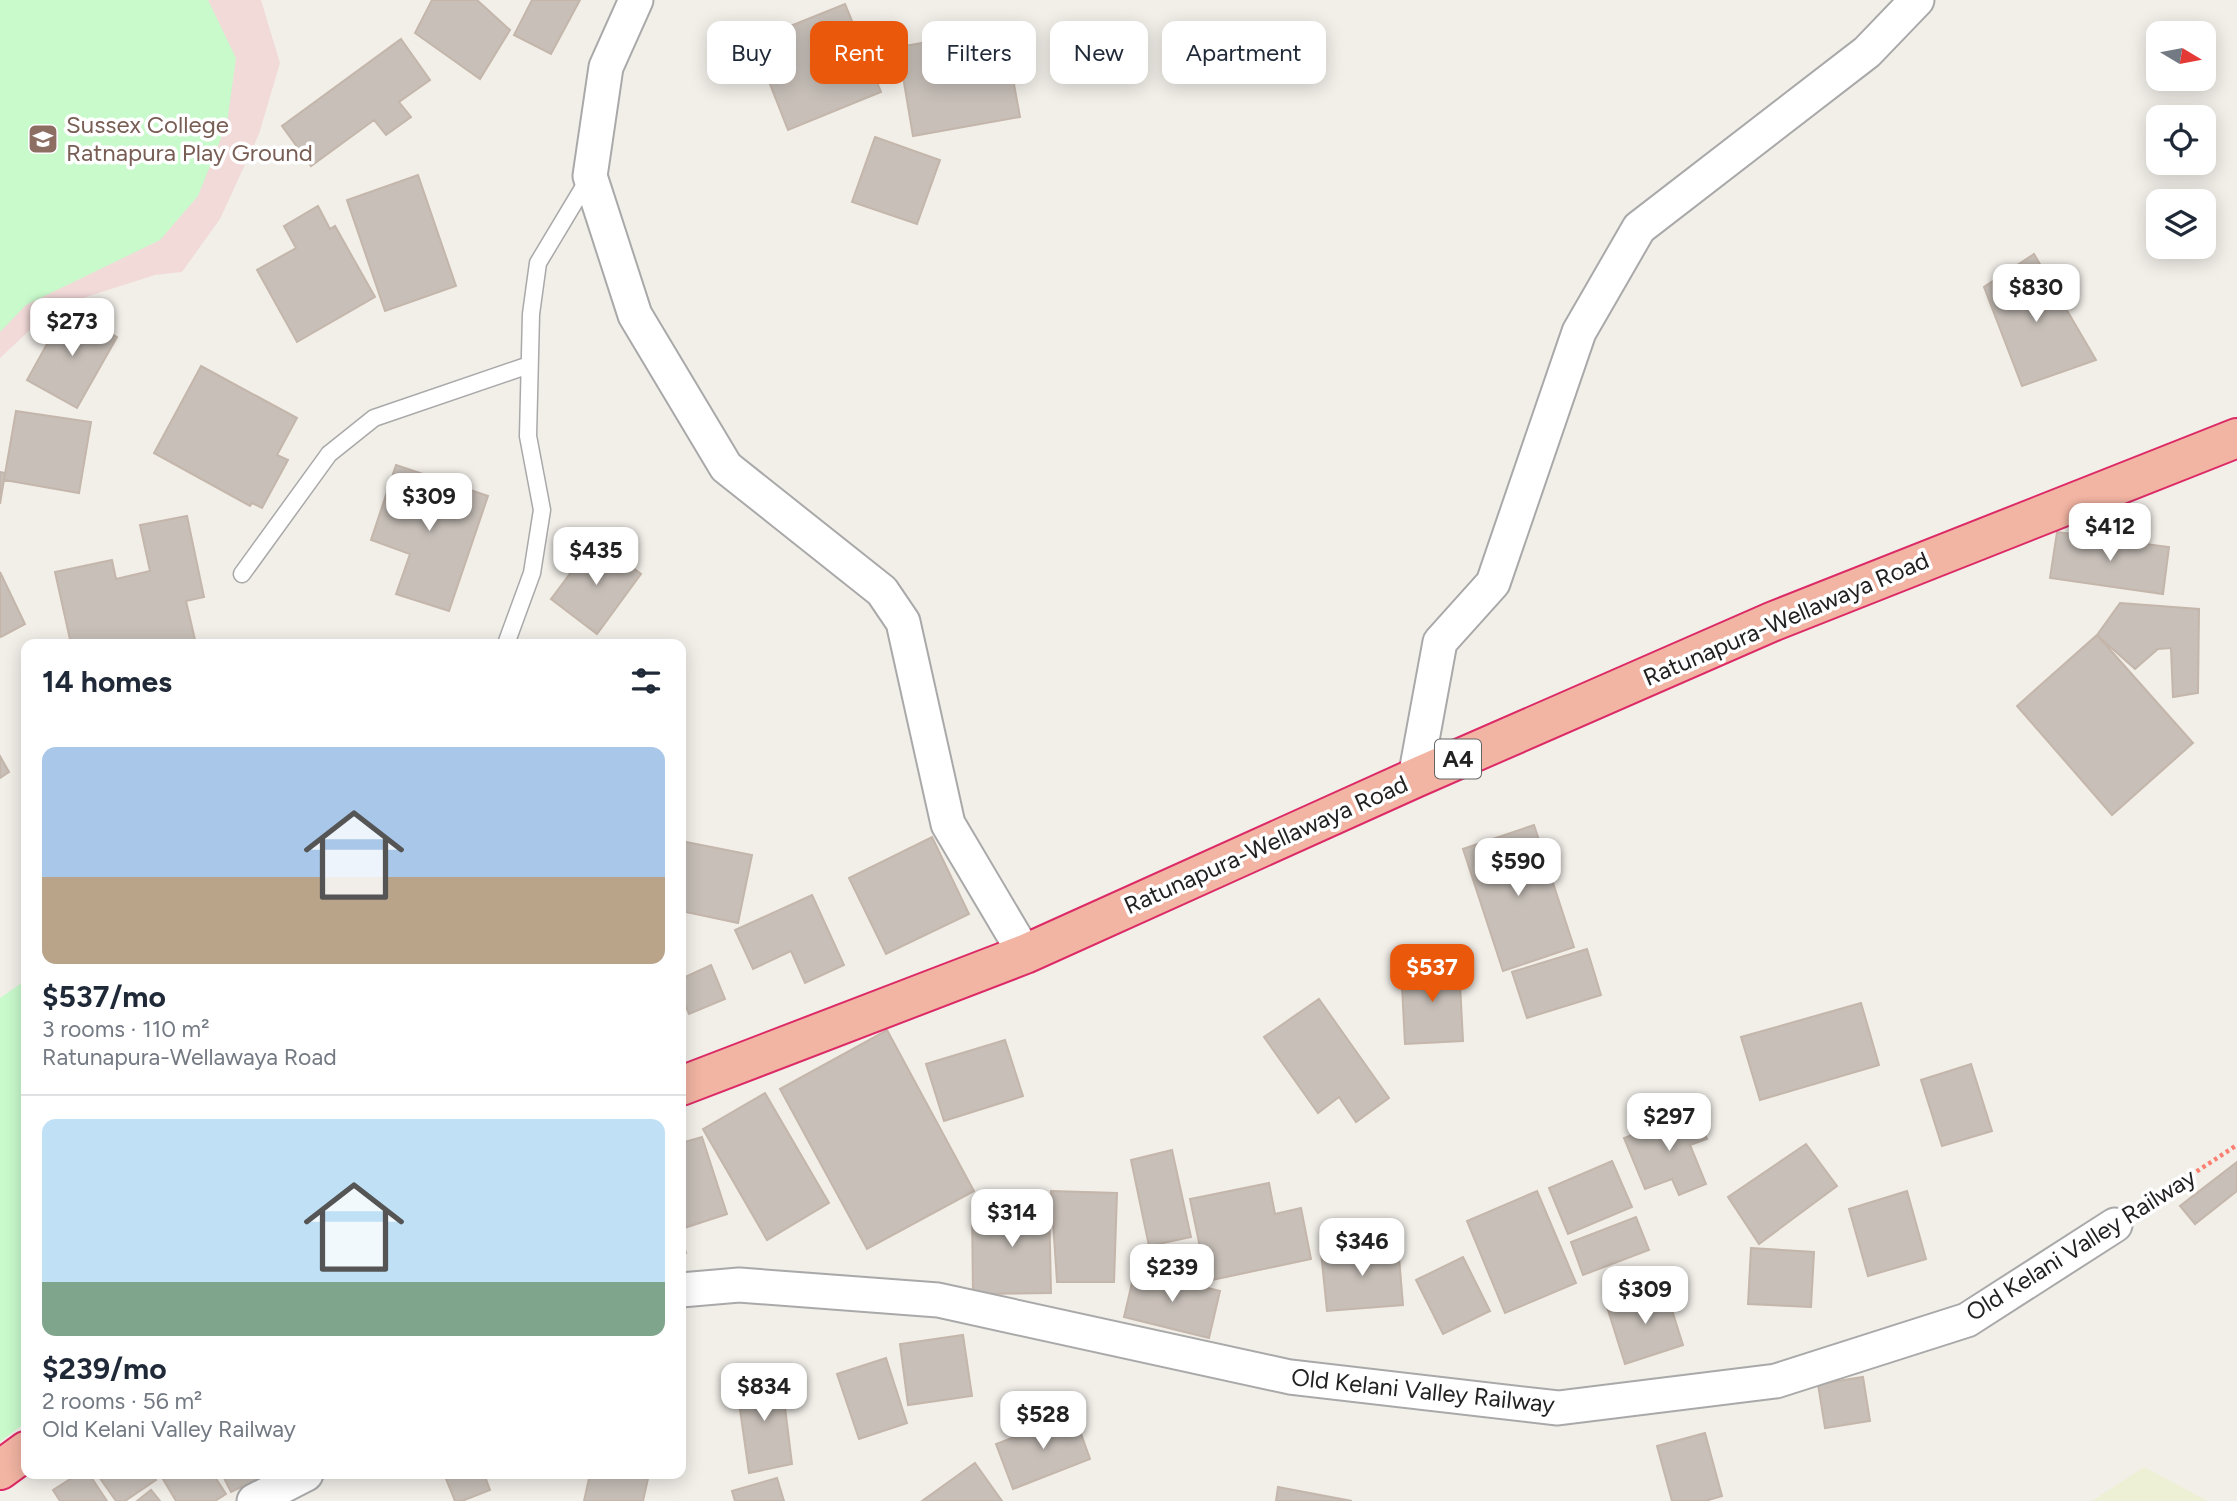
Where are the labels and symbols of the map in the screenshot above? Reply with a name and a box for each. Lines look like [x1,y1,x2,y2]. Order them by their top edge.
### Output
north arrow [2146,21,2216,91]
place label: Sussex College Ratnapura Play Ground [66,110,313,167]
school or university icon: Sussex College Ratnapura Play Ground [26,122,60,156]
pin: $830 [1995,264,2077,324]
pin: $273 [31,298,113,358]
pin: $309 [388,474,470,533]
pin: $412 [2069,504,2151,563]
pin: $435 [555,528,637,587]
street label: Ratunapura-Wellawaya Road [1639,545,1933,692]
road number: A4 [1435,740,1481,778]
street label: Ratunapura-Wellawaya Road [1119,769,1412,920]
pin: $590 [1477,838,1559,898]
pin: $537 [1391,944,1473,1004]
pin: $297 [1628,1094,1710,1153]
street label: Old Kelani Valley Railway [1961,1162,2201,1327]
pin: $314 [971,1190,1053,1249]
pin: $346 [1321,1218,1403,1278]
pin: $239 [1131,1244,1213,1304]
pin: $309 [1604,1266,1686,1326]
street label: Old Kelani Valley Railway [1290,1362,1557,1419]
pin: $834 [723,1364,805,1423]
pin: $528 [1002,1392,1084,1451]

